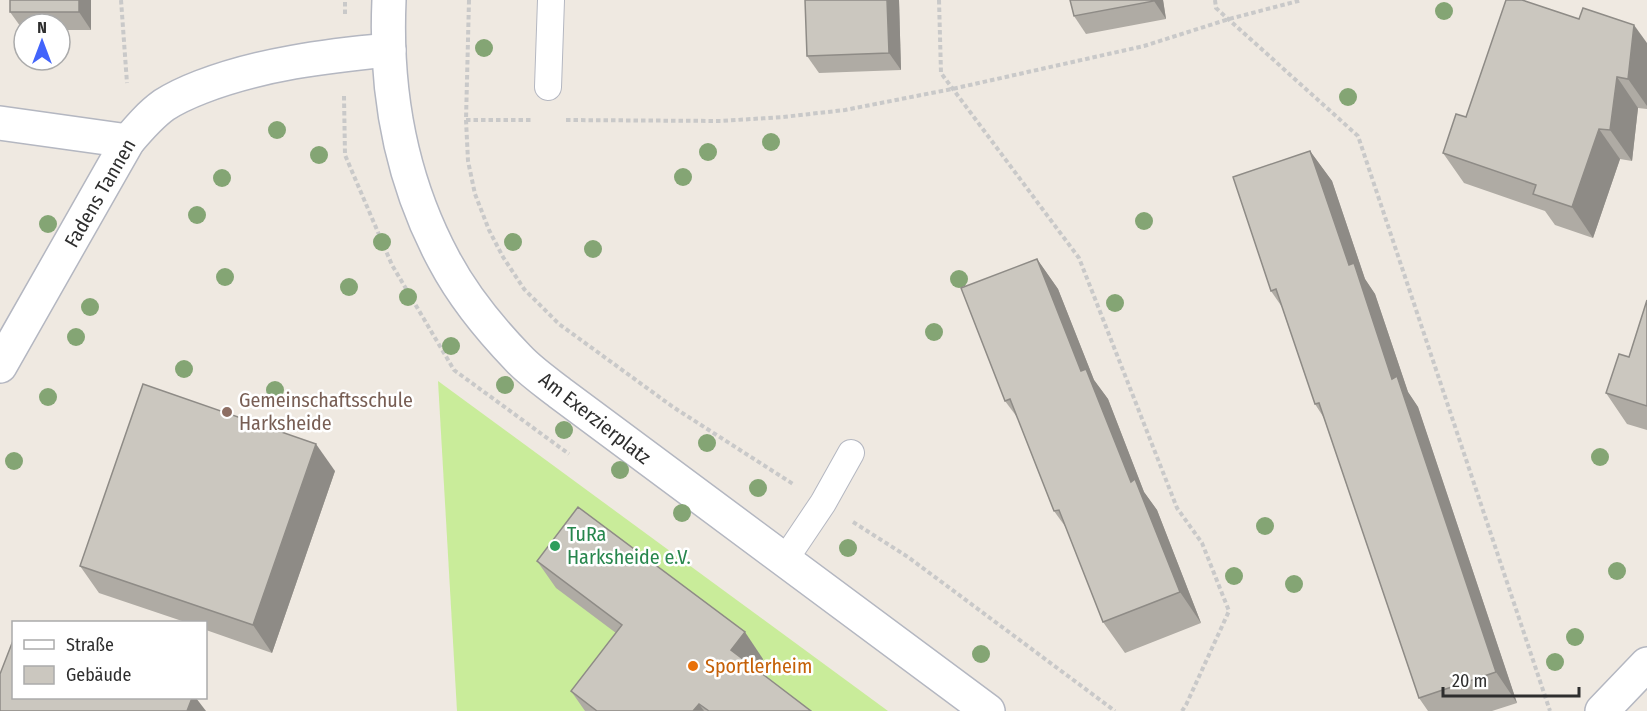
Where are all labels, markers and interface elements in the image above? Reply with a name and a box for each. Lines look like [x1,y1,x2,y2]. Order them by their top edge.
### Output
north arrow [12,12,72,72]
text: N [37,18,47,37]
street label: Fadens Tannen [59,134,141,252]
street label: Am Exerzierplatz [534,367,656,469]
place label: Gemeinschaftsschule Harksheide [239,388,413,435]
marker: Gemeinschaftsschule Harksheide [220,405,234,419]
place label: TuRa Harksheide e.V. [567,522,691,569]
marker: TuRa Harksheide e.V. [548,539,562,553]
legend [12,621,207,699]
text: Straße [66,634,114,656]
place label: Sportlerheim [705,654,812,678]
marker: Sportlerheim [686,659,700,673]
scale bar [1443,660,1580,698]
text: Gebäude [66,664,132,686]
text: 20 m [1452,670,1487,692]

